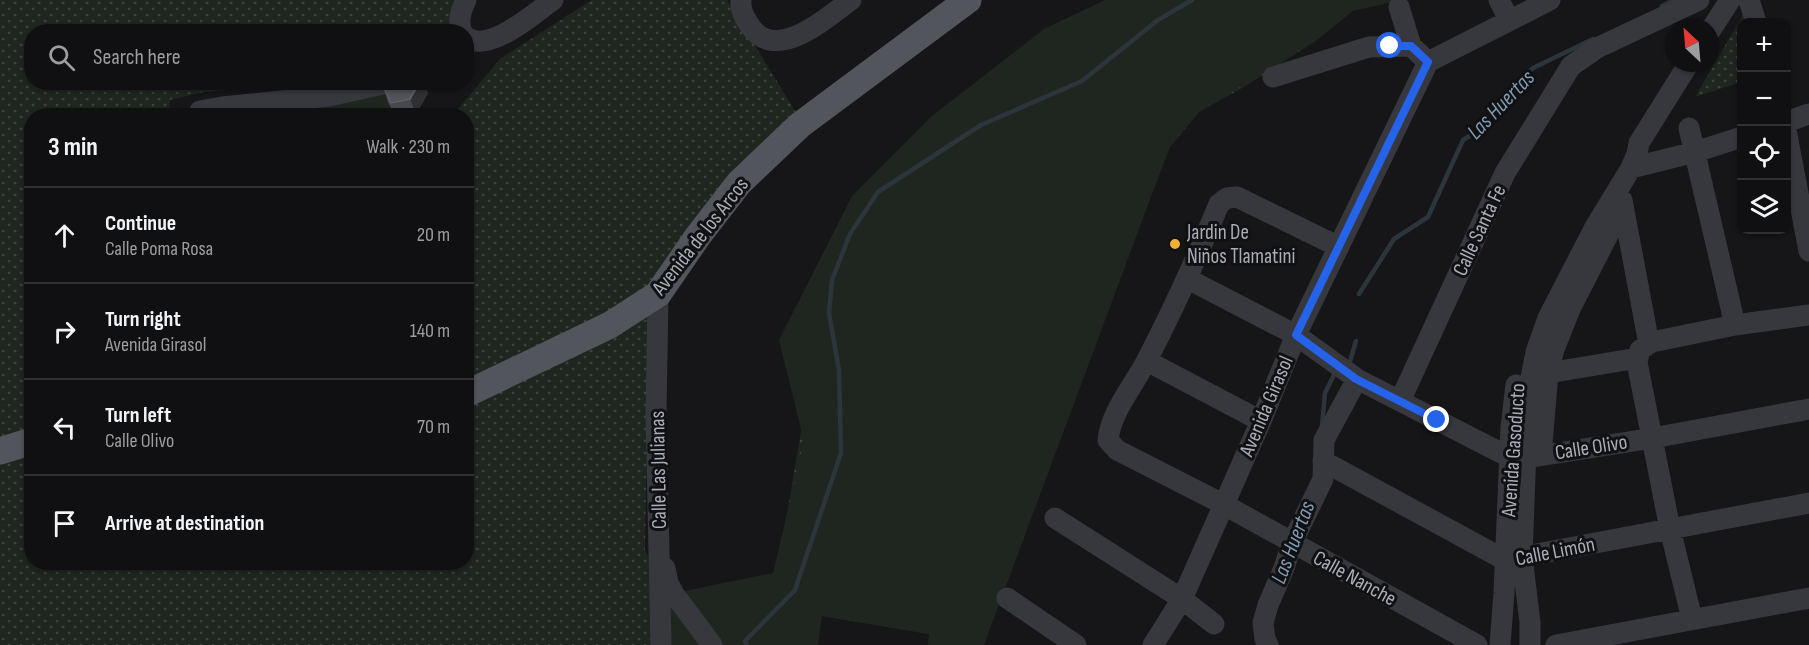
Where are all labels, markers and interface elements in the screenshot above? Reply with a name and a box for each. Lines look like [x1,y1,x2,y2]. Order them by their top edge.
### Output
north arrow [1665,18,1719,72]
map controls [1737,18,1791,234]
button: + [1737,18,1791,72]
search box [24,24,474,90]
route start [1376,32,1402,58]
icon: search [45,41,78,74]
text: Search here [93,44,180,71]
water label: Las Huertas [1462,65,1541,145]
button: − [1737,72,1791,126]
button: locate [1737,126,1791,180]
text: 3 min [48,132,98,163]
text: Walk · 230 m [367,135,450,159]
street label: Avenida de los Arcos [646,173,754,301]
button: layers [1737,180,1791,234]
street label: Calle Santa Fe [1448,181,1511,280]
text: Continue [105,210,176,237]
icon: ahead [48,219,81,252]
place label: Jardin De Niños Tlamatini [1186,220,1295,269]
text: 20 m [417,223,450,247]
text: Calle Poma Rosa [105,237,213,261]
marker: Jardin De Niños Tlamatini [1168,237,1182,251]
text: Turn right [105,306,181,333]
icon: right [48,315,81,348]
text: 140 m [410,319,450,343]
text: Avenida Girasol [105,333,207,357]
street label: Avenida Girasol [1234,352,1299,461]
street label: Avenida Gasoducto [1496,382,1531,519]
text: Turn left [105,402,171,429]
route end [1423,406,1449,432]
icon: left [48,411,81,444]
street label: Calle Las Julianas [645,411,672,529]
text: 70 m [417,415,450,439]
text: Calle Olivo [105,429,174,453]
street label: Calle Olivo [1553,429,1629,466]
water label: Las Huertas [1265,497,1321,587]
icon: arrive [48,507,81,540]
text: Arrive at destination [105,510,264,537]
street label: Calle Limón [1513,532,1597,571]
street label: Calle Nanche [1309,545,1401,611]

